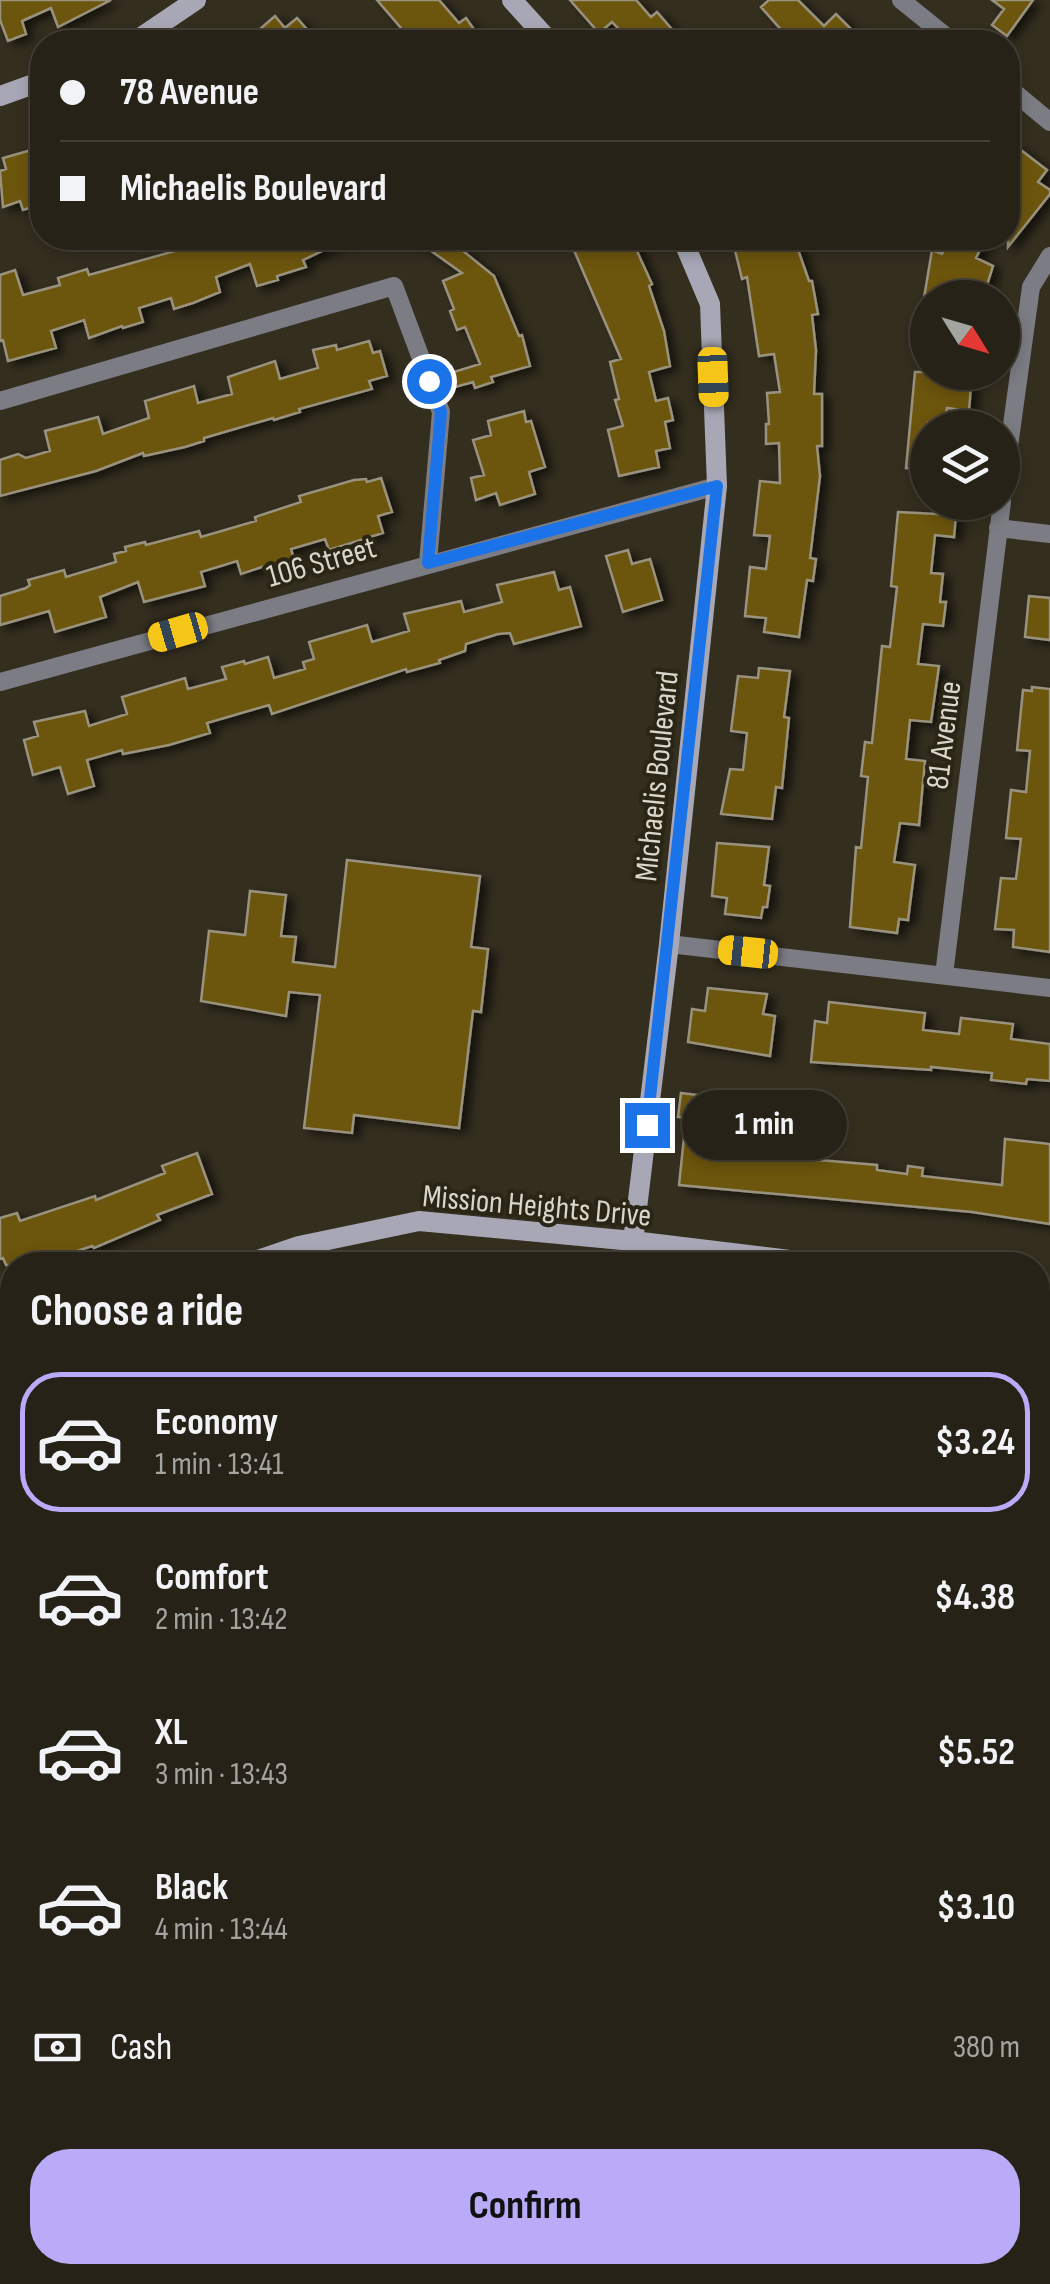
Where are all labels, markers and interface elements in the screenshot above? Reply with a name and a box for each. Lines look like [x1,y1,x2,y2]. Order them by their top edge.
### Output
text: 78 Avenue [120,70,259,115]
text: Michaelis Boulevard [120,166,387,211]
north arrow [910,280,1020,390]
map controls [910,280,1020,520]
car [697,346,729,408]
route start [407,359,452,404]
button: layers [910,410,1020,520]
street label: 106 Street [262,528,381,597]
car [145,609,211,655]
street label: Michaelis Boulevard [627,669,688,883]
street label: 81 Avenue [919,679,970,791]
car [717,934,779,970]
callout: 1 min [682,1090,847,1160]
route end [625,1103,670,1148]
text: 1 min [735,1105,794,1144]
street label: Mission Heights Drive [421,1177,653,1236]
text: Choose a ride [30,1284,243,1339]
icon: car [35,1397,125,1487]
text: Economy [155,1400,278,1445]
text: $3.24 [935,1420,1015,1465]
text: 1 min · 13:41 [155,1445,283,1484]
icon: car [35,1552,125,1642]
text: Comfort [155,1555,269,1600]
text: $4.38 [934,1575,1015,1620]
text: 2 min · 13:42 [155,1600,287,1639]
icon: car [35,1707,125,1797]
text: XL [155,1710,188,1755]
text: $5.52 [937,1730,1015,1775]
text: 3 min · 13:43 [155,1755,288,1794]
icon: car [35,1862,125,1952]
text: Black [155,1865,228,1910]
text: $3.10 [937,1885,1015,1930]
text: 4 min · 13:44 [155,1910,288,1949]
icon: cash [30,2020,85,2075]
text: Cash [110,2025,172,2070]
text: 380 m [953,2028,1020,2067]
button: Confirm [30,2149,1020,2264]

